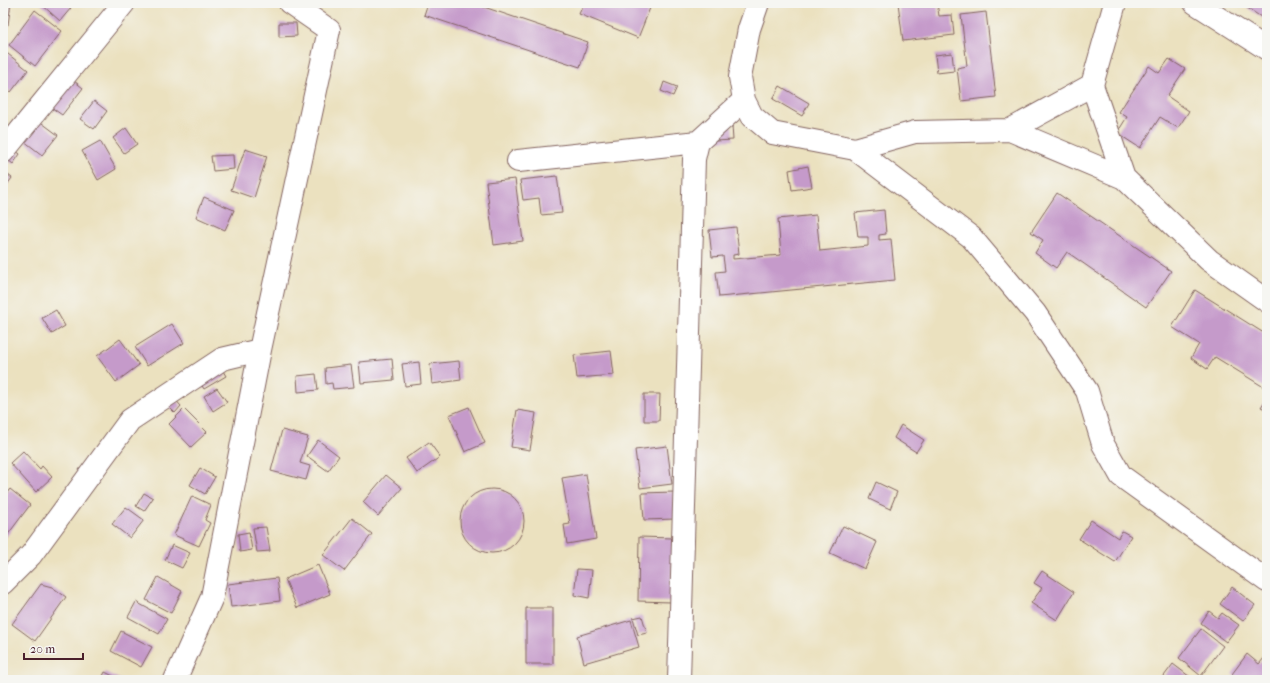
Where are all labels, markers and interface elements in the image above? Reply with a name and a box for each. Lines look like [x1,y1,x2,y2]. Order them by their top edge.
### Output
scale bar [24,635,83,661]
text: 20 m [30,642,55,656]

